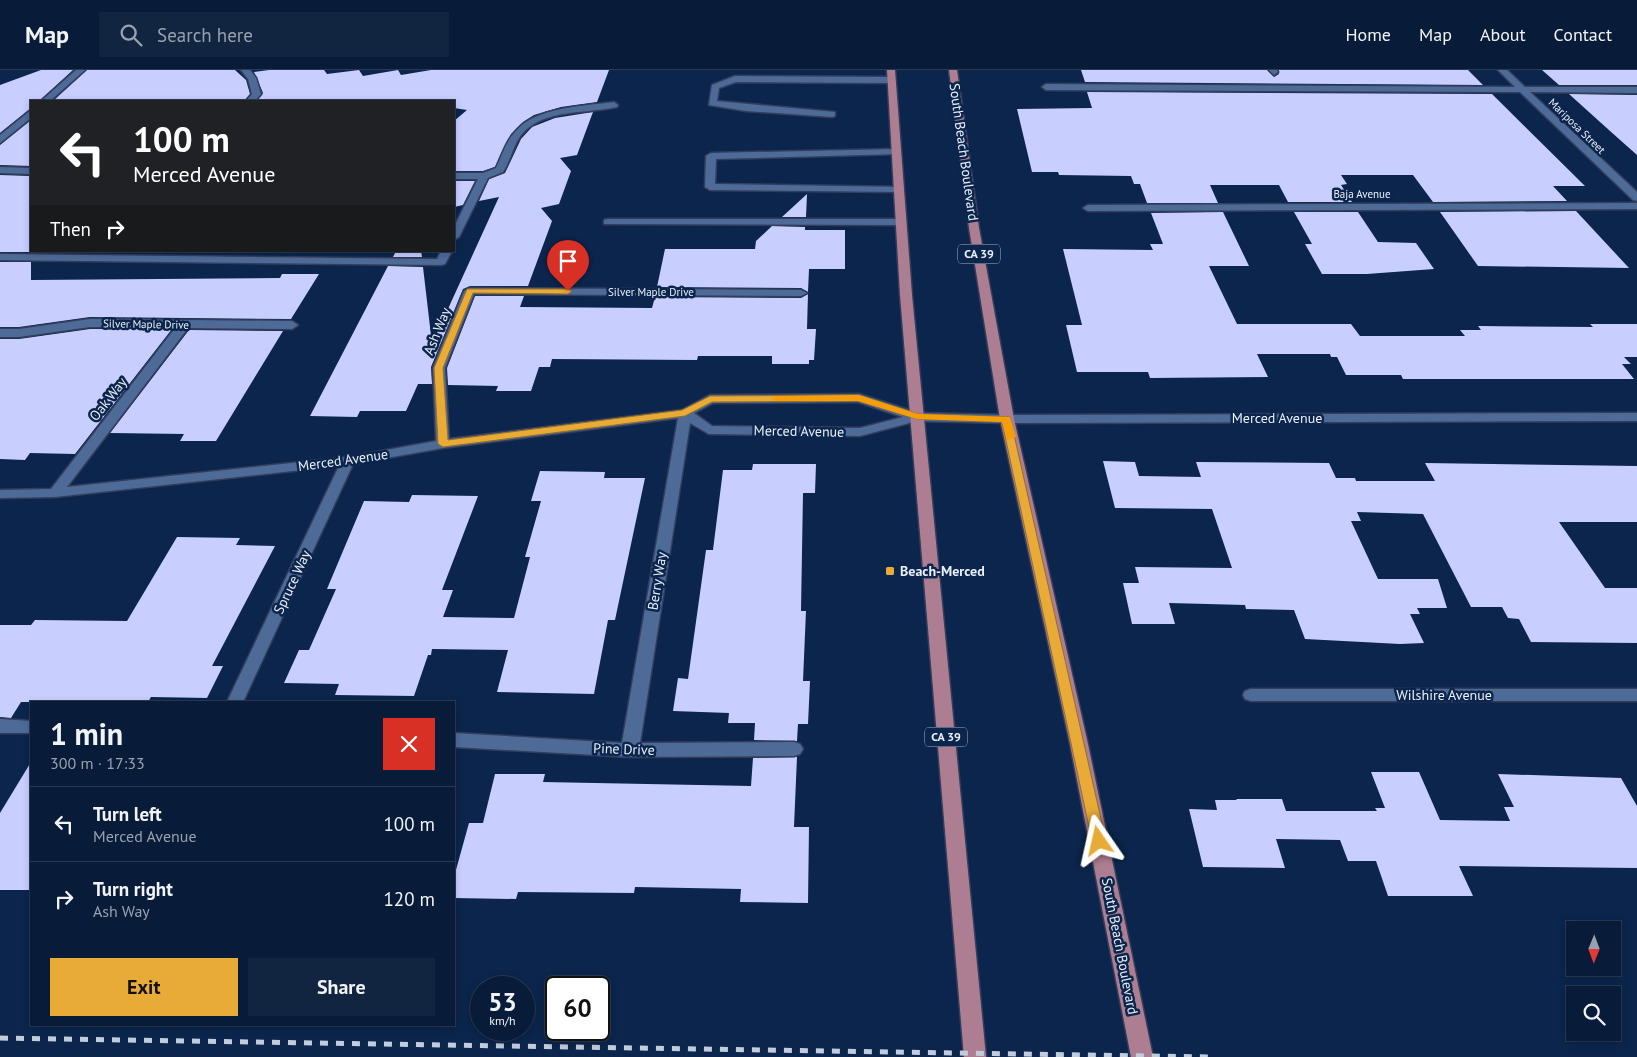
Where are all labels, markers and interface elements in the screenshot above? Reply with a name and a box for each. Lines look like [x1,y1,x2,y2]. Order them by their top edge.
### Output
search box [99,12,449,57]
text: Map [25,19,69,50]
icon: search [117,21,145,49]
text: Search here [157,23,253,47]
text: Home [1345,23,1391,46]
text: Map [1419,23,1452,46]
text: About [1480,23,1526,46]
text: Contact [1554,23,1612,46]
street label: South Beach Boulevard [945,82,983,222]
street label: Mariposa Street [1546,95,1609,157]
text: 100 m [133,116,230,162]
icon: left [50,120,115,185]
text: Merced Avenue [133,160,275,188]
street label: Baja Avenue [1333,187,1391,201]
icon: right [101,215,129,243]
text: Then [50,217,91,241]
pin [547,240,589,291]
road number: CA 39 [958,244,1000,263]
icon: arrive [554,247,582,275]
street label: Silver Maple Drive [608,285,694,299]
street label: Ash Way [419,304,455,357]
street label: Silver Maple Drive [103,316,189,332]
street label: Oak Way [85,373,131,425]
street label: Merced Avenue [1232,409,1322,427]
street label: Merced Avenue [754,421,844,441]
street label: Merced Avenue [297,445,389,475]
street label: Spruce Way [269,547,315,617]
street label: Berry Way [644,550,671,611]
place label: Beach-Merced [900,562,985,580]
marker: Beach-Merced [884,565,896,577]
street label: Wilshire Avenue [1396,686,1492,704]
text: 1 min [50,714,123,753]
button: close [383,718,435,770]
road number: CA 39 [925,728,967,746]
street label: Pine Drive [593,739,655,759]
text: 300 m · 17:33 [50,753,145,773]
text: Turn left [93,802,162,826]
icon: left [50,810,78,838]
text: 100 m [383,812,435,836]
position arrow [1072,814,1124,866]
text: Merced Avenue [93,826,197,846]
street label: South Beach Boulevard [1098,876,1142,1016]
text: Turn right [93,877,173,901]
icon: right [50,885,78,913]
text: 120 m [383,887,435,911]
text: Ash Way [93,901,150,921]
north arrow [1566,921,1621,976]
map controls [1566,921,1621,1041]
button: Exit [50,958,238,1016]
button: Share [248,958,435,1016]
speed limit sign: 60 [545,976,610,1041]
text: 53 [488,986,517,1018]
button: search [1566,986,1621,1041]
text: km/h [489,1013,516,1028]

